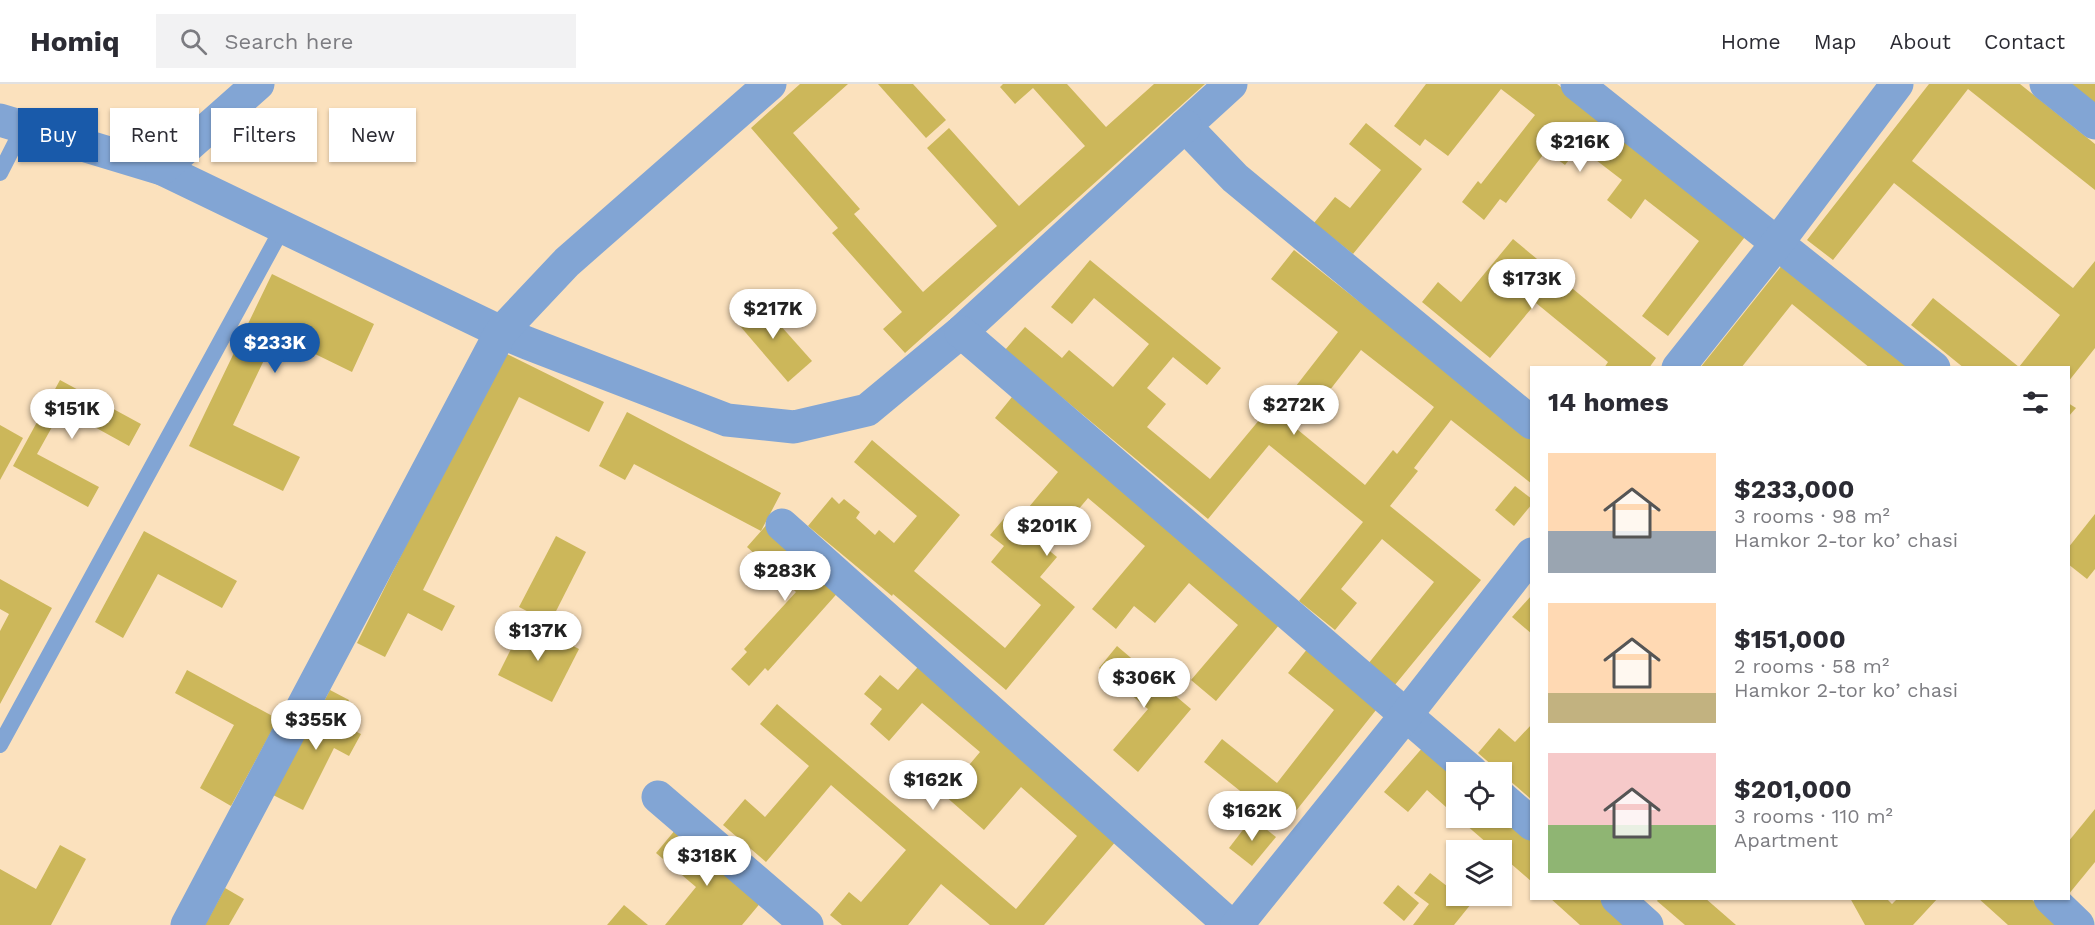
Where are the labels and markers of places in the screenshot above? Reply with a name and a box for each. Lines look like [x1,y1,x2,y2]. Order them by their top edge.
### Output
pin: $216K [1538,122,1622,173]
pin: $173K [1490,259,1574,310]
pin: $217K [731,289,815,340]
pin: $233K [233,323,317,374]
pin: $272K [1252,385,1336,436]
pin: $151K [30,389,114,440]
pin: $201K [1005,506,1089,557]
pin: $283K [743,551,827,602]
pin: $137K [496,611,580,662]
pin: $306K [1102,658,1186,709]
pin: $355K [274,700,358,751]
pin: $162K [891,760,975,811]
pin: $162K [1210,791,1294,842]
pin: $318K [665,836,749,887]

